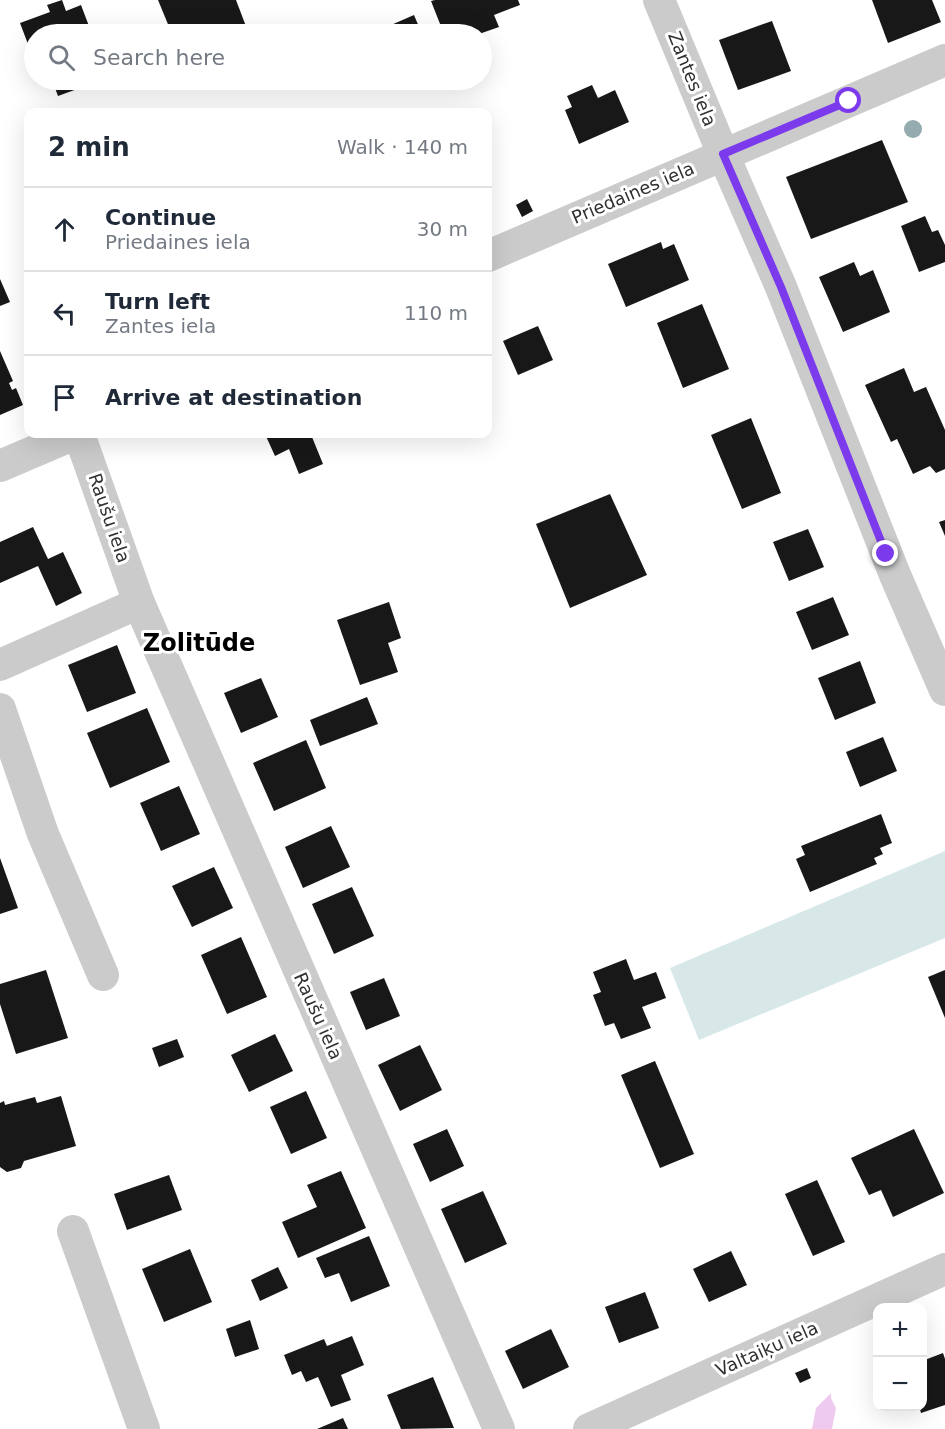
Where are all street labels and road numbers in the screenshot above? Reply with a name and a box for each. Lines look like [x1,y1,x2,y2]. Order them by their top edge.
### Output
street label: Zantes iela [664,28,721,129]
street label: Priedaines iela [568,157,697,228]
street label: Raušu iela [84,470,135,565]
street label: Raušu iela [290,969,347,1063]
street label: Valtaiķu iela [712,1317,821,1380]

